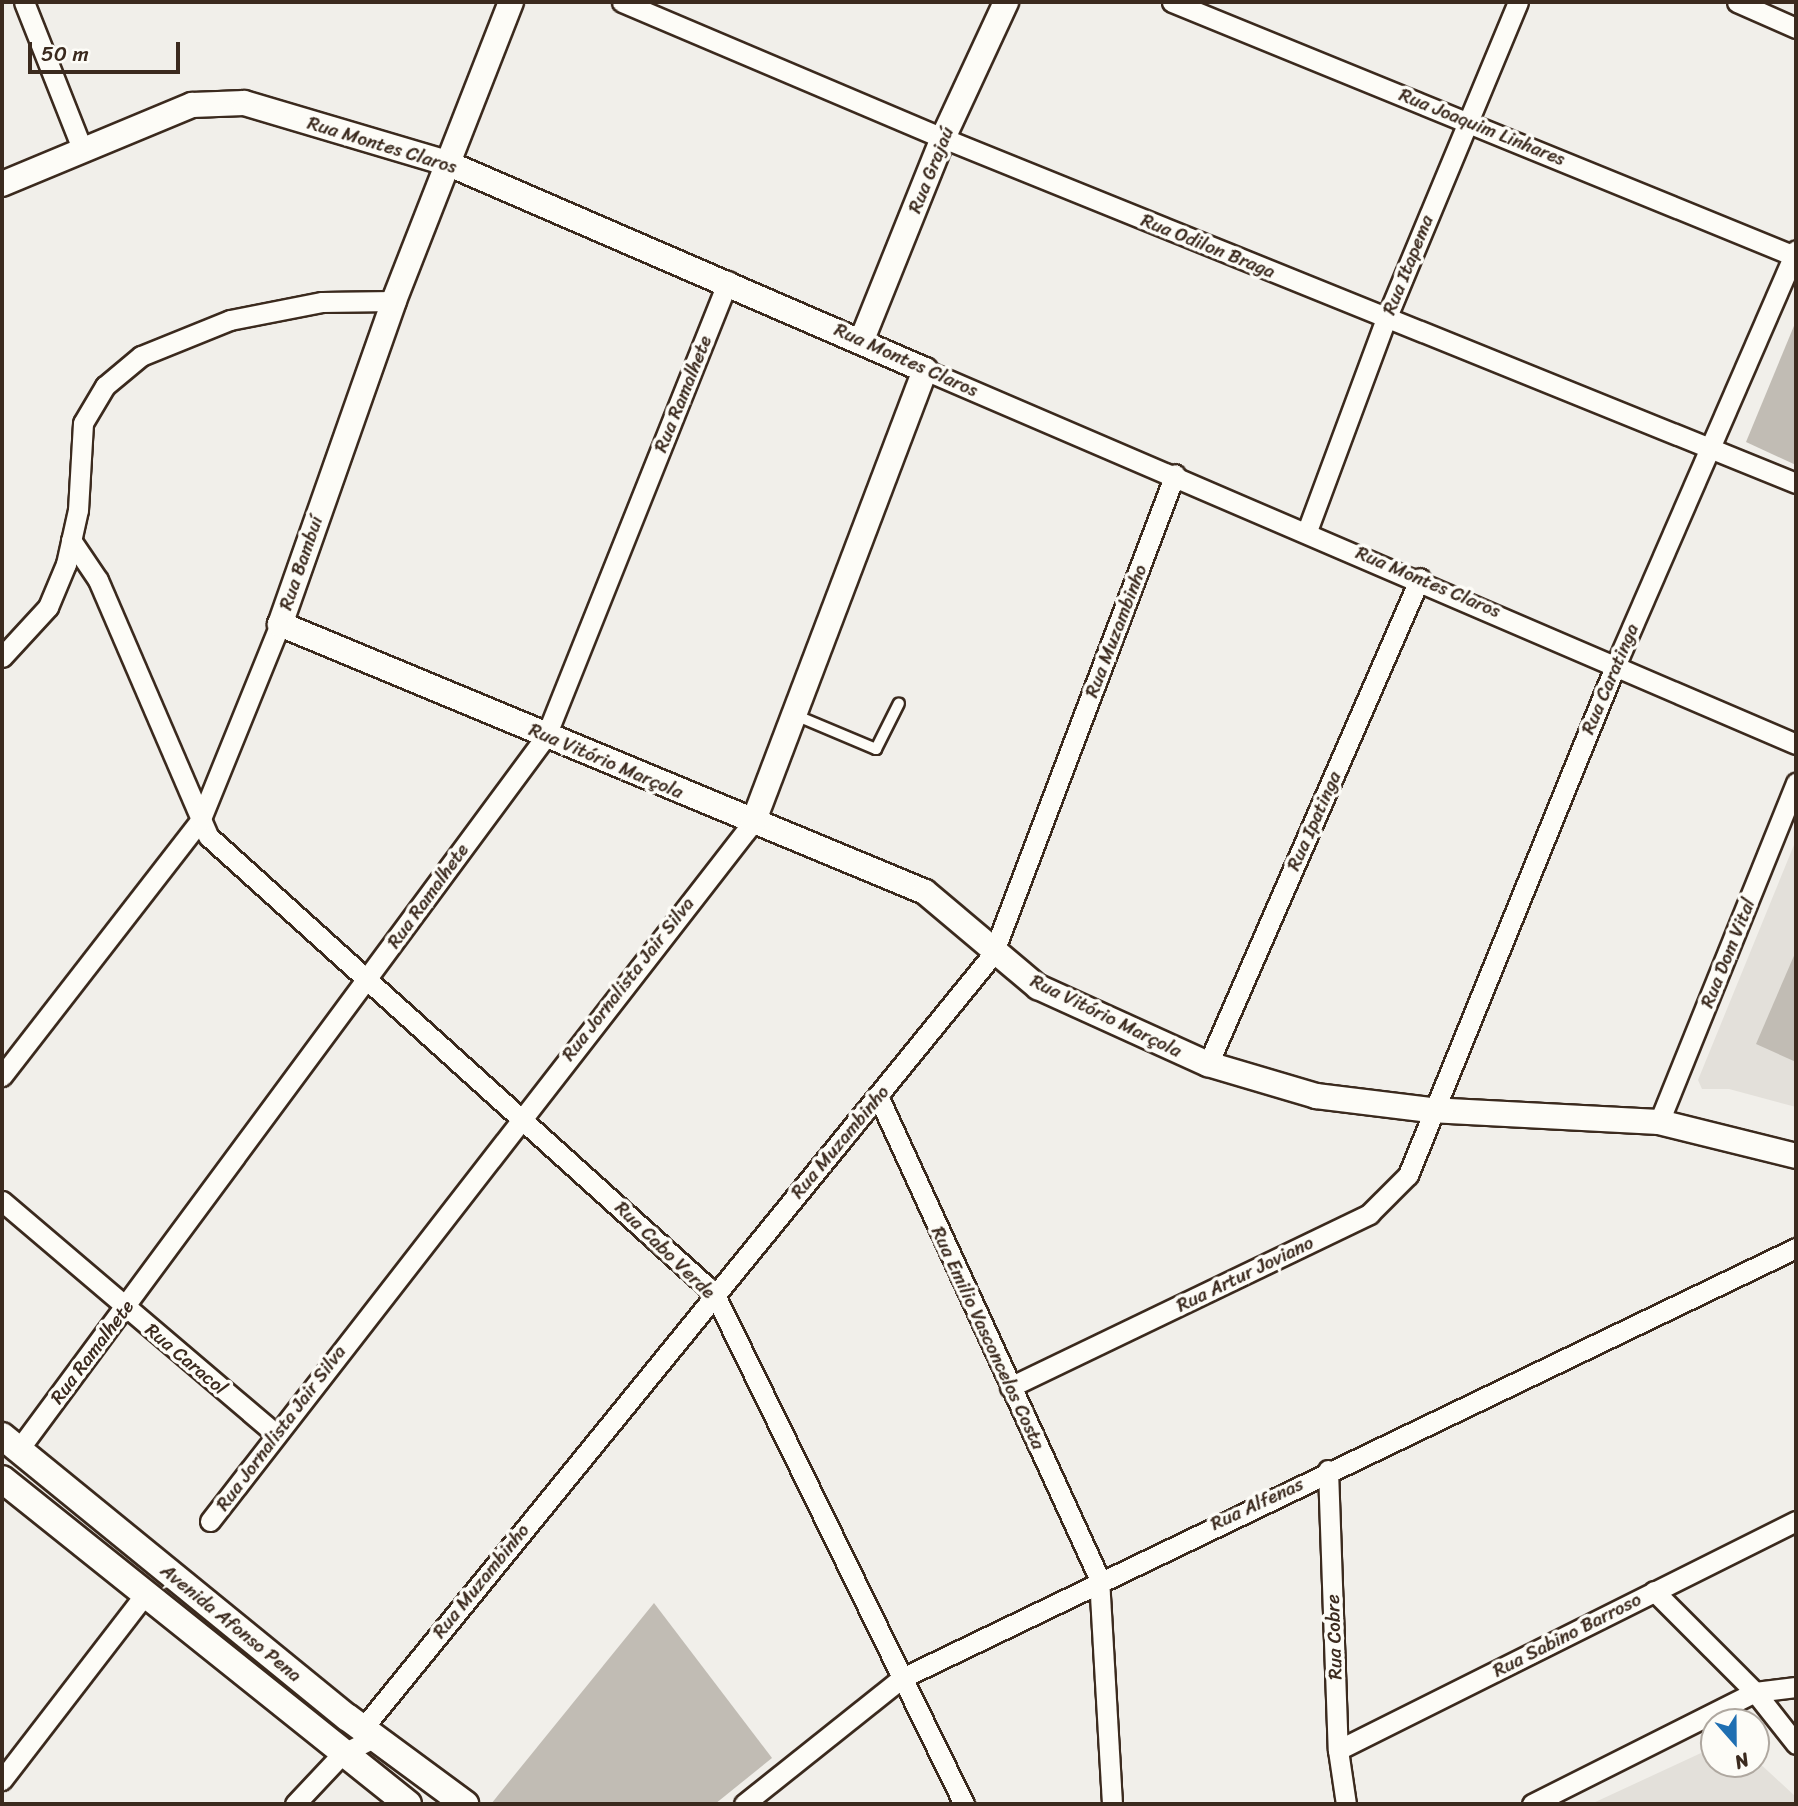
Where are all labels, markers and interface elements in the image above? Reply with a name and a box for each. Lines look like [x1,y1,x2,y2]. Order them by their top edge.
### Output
scale bar [32,28,184,72]
text: 50 m [41,35,89,73]
street label: Rua Joaquim Linhares [1395,83,1569,171]
street label: Rua Montes Claros [305,112,459,178]
street label: Rua Grajaú [903,123,959,217]
street label: Rua Odilon Braga [1138,209,1278,283]
street label: Rua Itapema [1378,212,1438,318]
street label: Rua Montes Claros [831,318,981,402]
street label: Rua Ramalhete [649,332,717,456]
street label: Rua Bambuí [274,513,328,613]
street label: Rua Montes Claros [1352,541,1504,623]
street label: Rua Muzambinho [1080,561,1152,701]
street label: Rua Caratinga [1576,620,1644,738]
street label: Rua Vitório Marçola [526,718,686,804]
street label: Rua Ipatinga [1282,768,1346,874]
street label: Rua Ramalhete [382,839,474,953]
street label: Rua Jornalista Jair Silva [557,892,699,1066]
street label: Rua Dom Vital [1696,895,1760,1011]
street label: Rua Vitório Marçola [1027,970,1185,1062]
street label: Rua Muzambinho [786,1081,894,1203]
street label: Rua Cabo Verde [610,1197,720,1303]
street label: Rua Emilio Vasconcelos Costa [926,1223,1050,1453]
street label: Rua Artur Joviano [1173,1231,1317,1317]
street label: Rua Ramalhete [46,1296,138,1408]
street label: Rua Caracol [141,1318,231,1400]
street label: Rua Jornalista Jair Silva [211,1341,351,1515]
street label: Rua Alfenas [1207,1472,1307,1536]
street label: Rua Muzambinho [428,1519,534,1643]
street label: Avenida Afonso Pena [156,1559,306,1687]
street label: Rua Sabino Barroso [1490,1588,1644,1682]
street label: Rua Cobre [1321,1594,1347,1680]
north arrow [1700,1708,1770,1778]
text: N [1730,1743,1754,1779]

